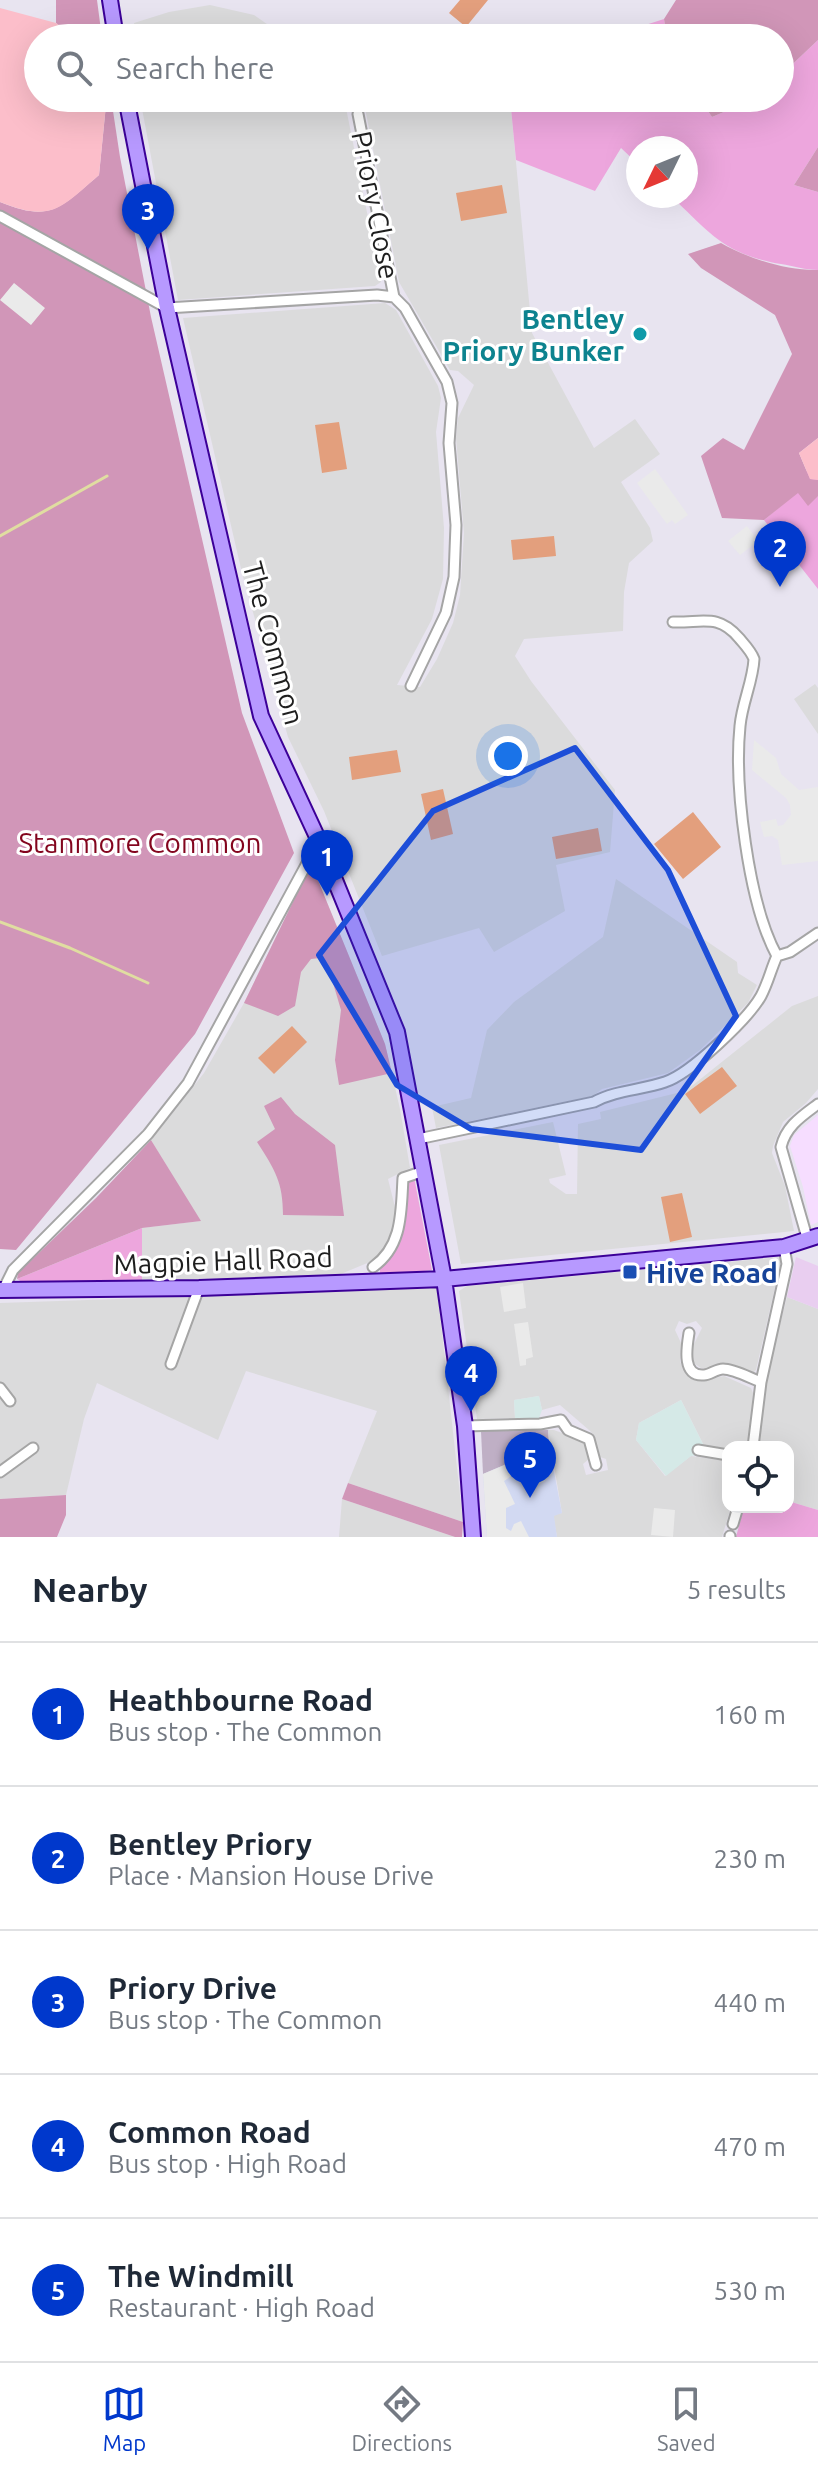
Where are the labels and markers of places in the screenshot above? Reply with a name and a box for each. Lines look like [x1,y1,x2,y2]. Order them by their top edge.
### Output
pin: 3 [122,184,174,250]
place label: Bentley Priory Bunker [443,303,624,366]
marker: Bentley Priory Bunker [631,325,649,343]
pin: 2 [754,521,806,587]
pin: 1 [301,830,353,896]
place label: Hive Road [646,1257,778,1288]
marker: Hive Road [621,1263,639,1281]
pin: 4 [445,1346,497,1412]
pin: 5 [504,1432,556,1498]

